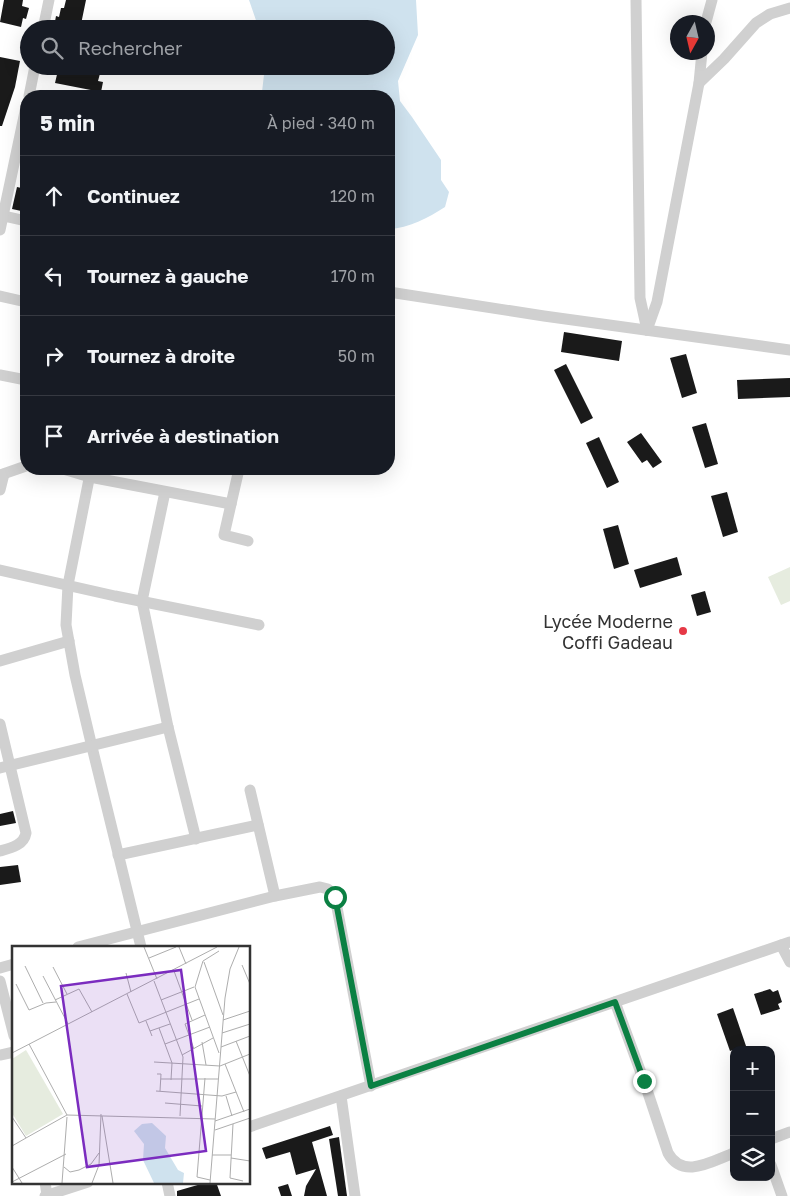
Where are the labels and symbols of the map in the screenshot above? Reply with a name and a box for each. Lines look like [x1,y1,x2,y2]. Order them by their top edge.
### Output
north arrow [670,15,715,60]
place label: Lycée Moderne Coffi Gadeau [543,610,673,653]
marker: Lycée Moderne Coffi Gadeau [677,625,689,637]
route start [324,886,347,909]
inset map [12,946,250,1184]
route end [633,1070,656,1093]

